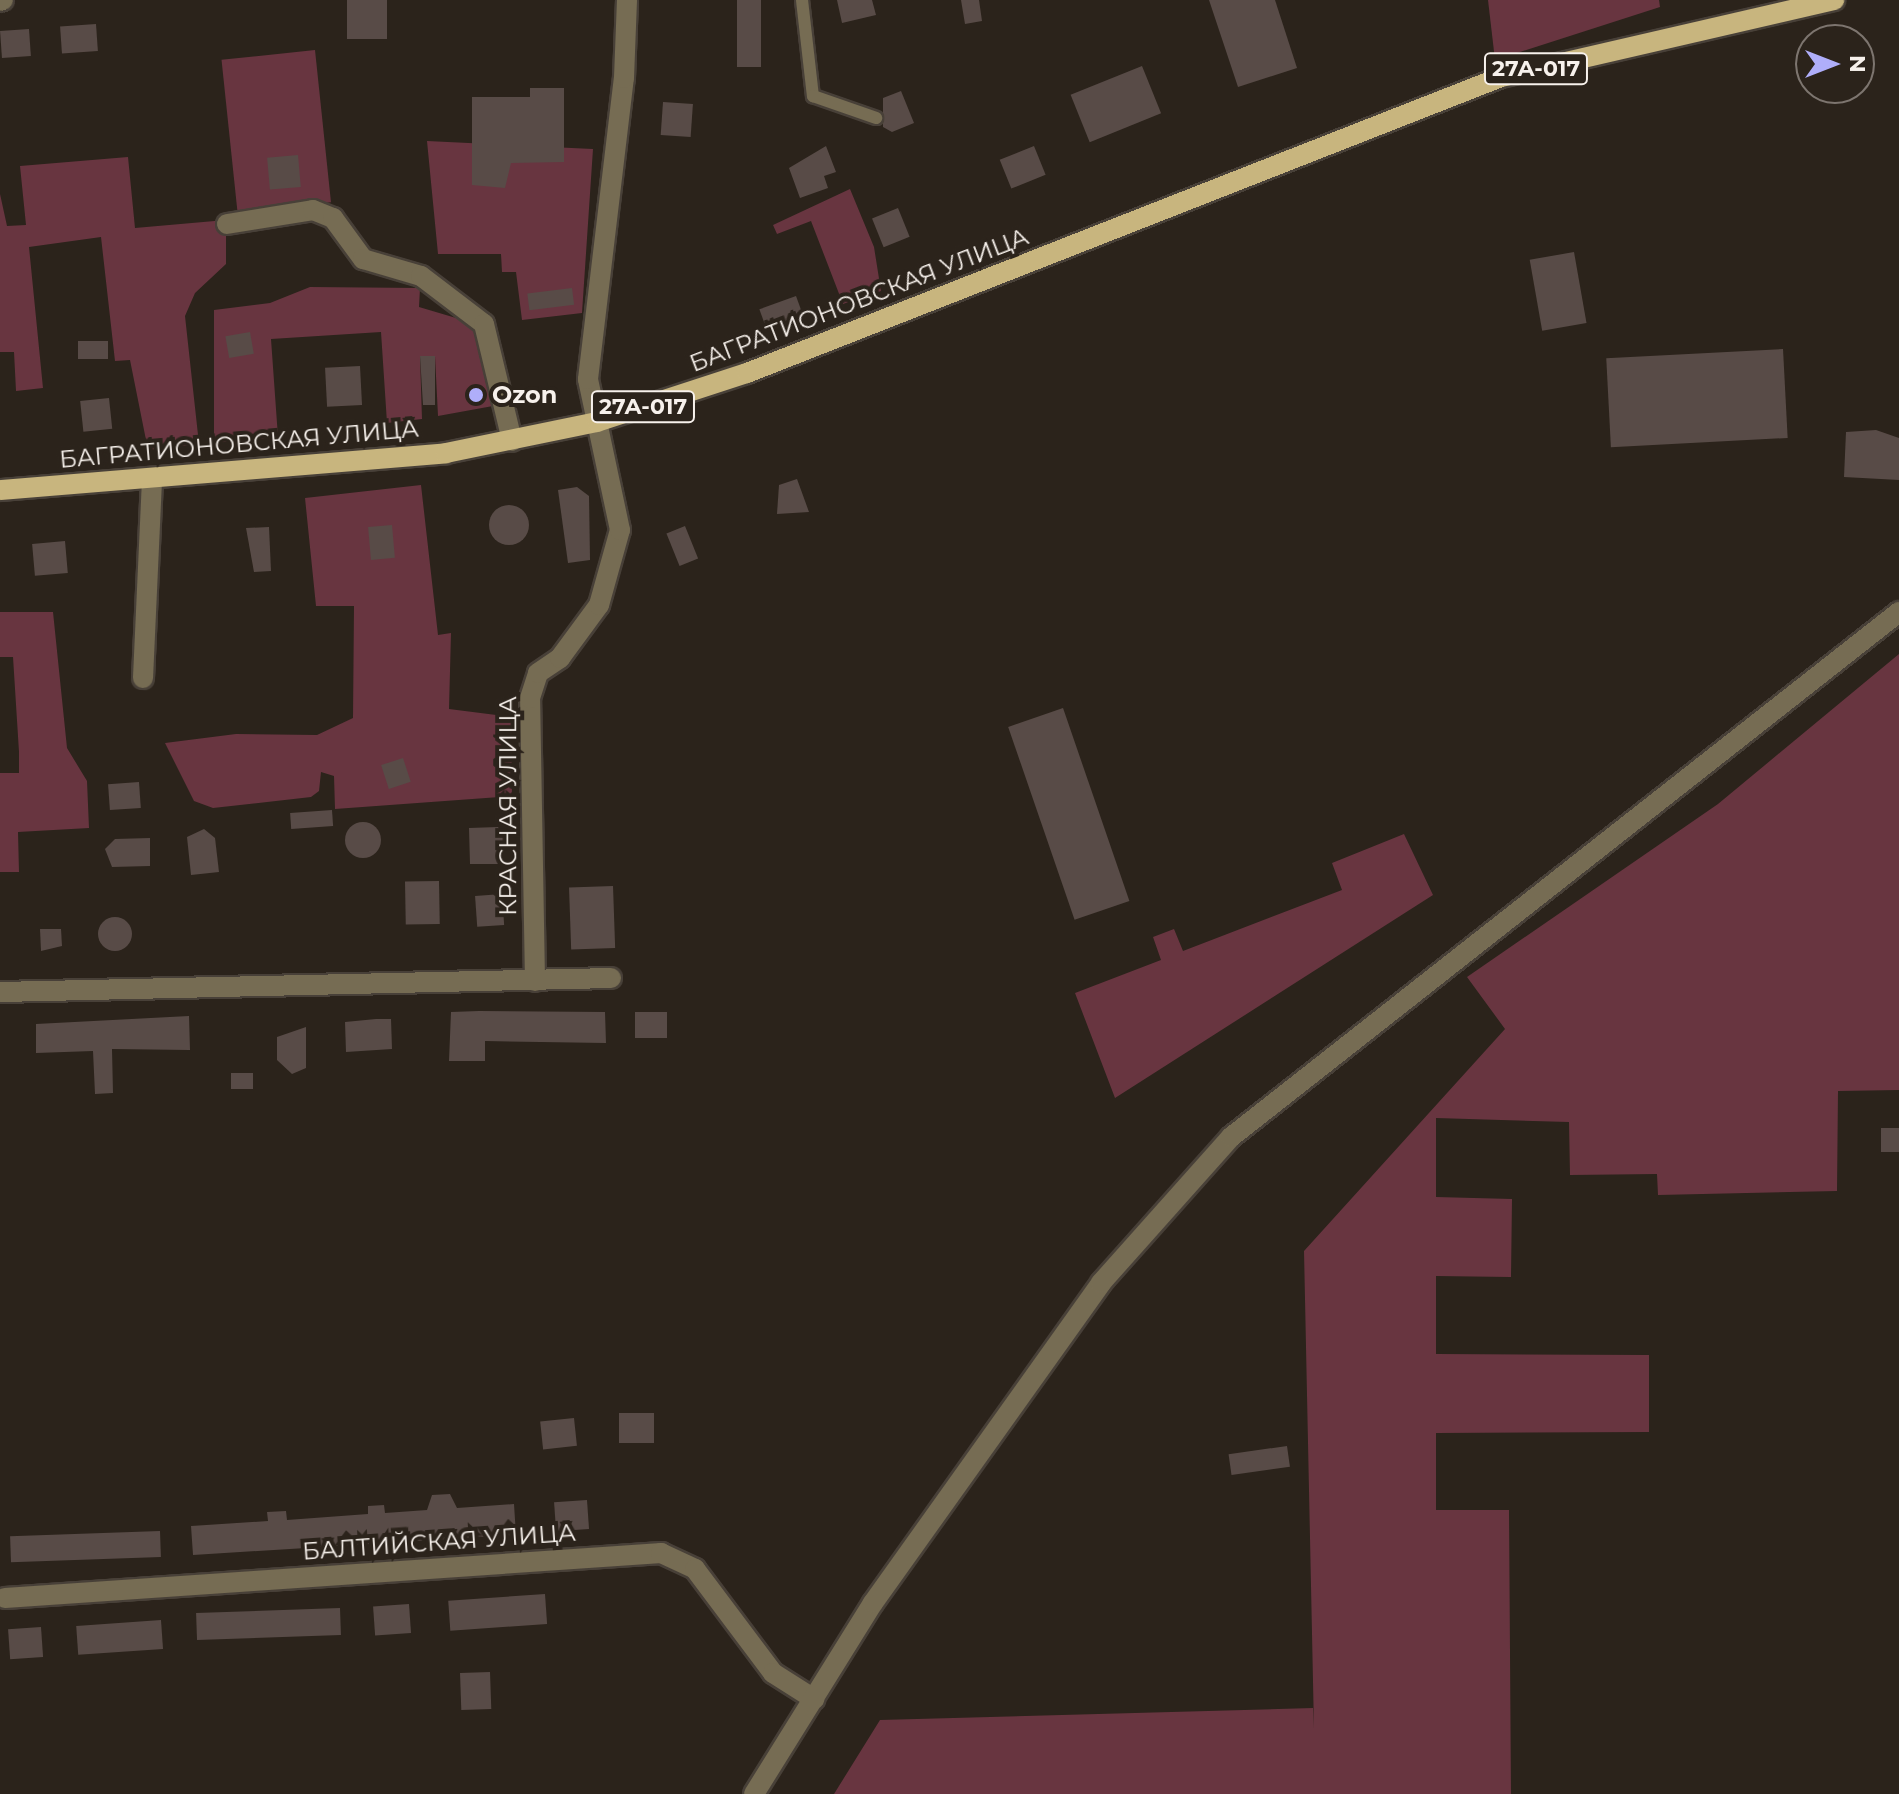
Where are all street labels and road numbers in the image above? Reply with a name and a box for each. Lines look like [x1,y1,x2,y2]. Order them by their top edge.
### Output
road number: 27А-017 [1482,51,1590,87]
street label: БАГРАТИОНОВСКАЯ УЛИЦА [685,222,1033,378]
road number: 27А-017 [589,389,697,425]
street label: БАГРАТИОНОВСКАЯ УЛИЦА [58,414,420,474]
street label: КРАСНАЯ УЛИЦА [494,696,522,916]
street label: БАЛТИЙСКАЯ УЛИЦА [301,1518,577,1566]

